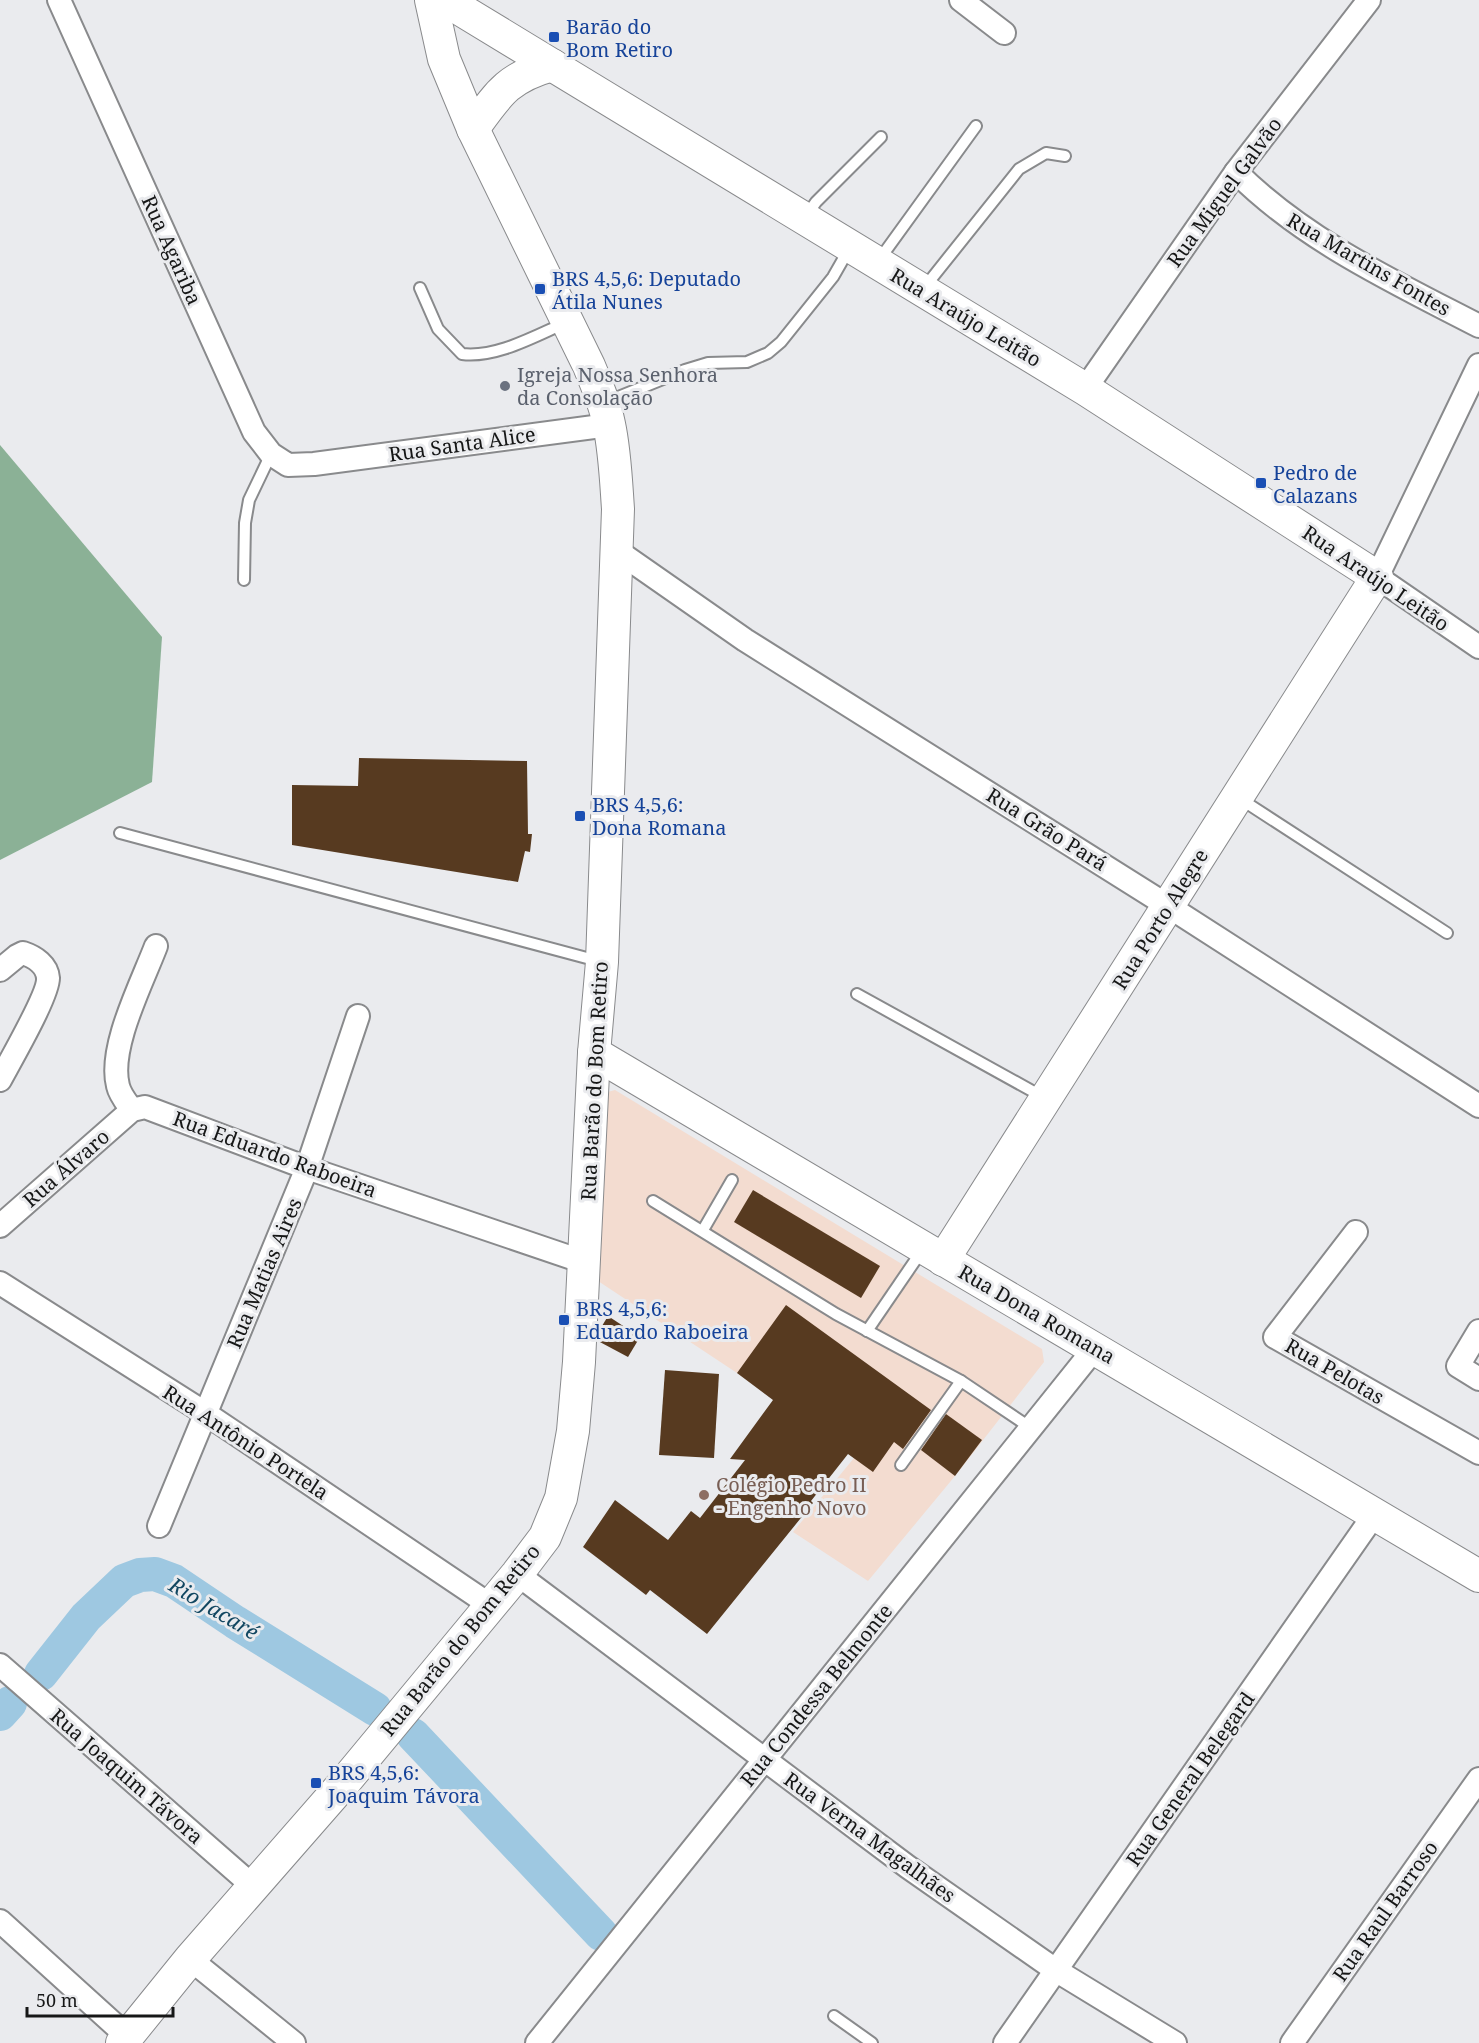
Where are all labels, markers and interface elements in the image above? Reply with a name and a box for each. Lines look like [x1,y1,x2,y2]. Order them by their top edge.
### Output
place label: Barão do Bom Retiro [566,13,673,63]
marker: Barão do Bom Retiro [547,30,561,44]
street label: Rua Miguel Galvão [1160,112,1288,272]
street label: Rua Agariba [136,191,208,309]
street label: Rua Martins Fontes [1282,206,1456,322]
street label: Rua Araújo Leitão [886,261,1046,373]
place label: BRS 4,5,6: Deputado Átila Nunes [552,265,741,315]
marker: BRS 4,5,6: Deputado Átila Nunes [533,282,547,296]
place label: Igreja Nossa Senhora da Consolação [517,361,718,411]
marker: Igreja Nossa Senhora da Consolação [498,379,512,393]
street label: Rua Santa Alice [387,420,537,468]
place label: Pedro de Calazans [1273,459,1357,509]
marker: Pedro de Calazans [1254,476,1268,490]
street label: Rua Araújo Leitão [1297,519,1455,637]
street label: Rua Grão Pará [982,781,1112,877]
place label: BRS 4,5,6: Dona Romana [592,791,726,841]
marker: BRS 4,5,6: Dona Romana [573,809,587,823]
street label: Rua Porto Alegre [1106,844,1214,994]
street label: Rua Barão do Bom Retiro [574,961,614,1201]
street label: Rua Eduardo Raboeira [169,1105,381,1203]
street label: Rua Álvaro [17,1123,115,1213]
street label: Rua Matias Aires [220,1194,308,1352]
street label: Rua Dona Romana [954,1258,1120,1370]
place label: BRS 4,5,6: Eduardo Raboeira [576,1295,749,1345]
marker: BRS 4,5,6: Eduardo Raboeira [557,1313,571,1327]
street label: Rua Pelotas [1281,1332,1389,1410]
street label: Rua Antônio Portela [158,1378,334,1506]
place label: Colégio Pedro II - Engenho Novo [716,1471,867,1521]
marker: Colégio Pedro II - Engenho Novo [697,1488,711,1502]
street label: Rua Barão do Bom Retiro [374,1538,546,1742]
water label: Rio Jacaré [163,1570,264,1646]
street label: Rua Condessa Belmonte [734,1598,898,1792]
street label: Rua General Belegard [1120,1686,1260,1872]
street label: Rua Joaquim Távora [45,1702,209,1850]
place label: BRS 4,5,6: Joaquim Távora [327,1759,480,1809]
street label: Rua Verna Magalhães [779,1766,961,1908]
marker: BRS 4,5,6: Joaquim Távora [309,1776,323,1790]
street label: Rua Raul Barroso [1326,1835,1444,1987]
scale bar [27,1980,172,2018]
text: 50 m [36,1988,78,2012]

